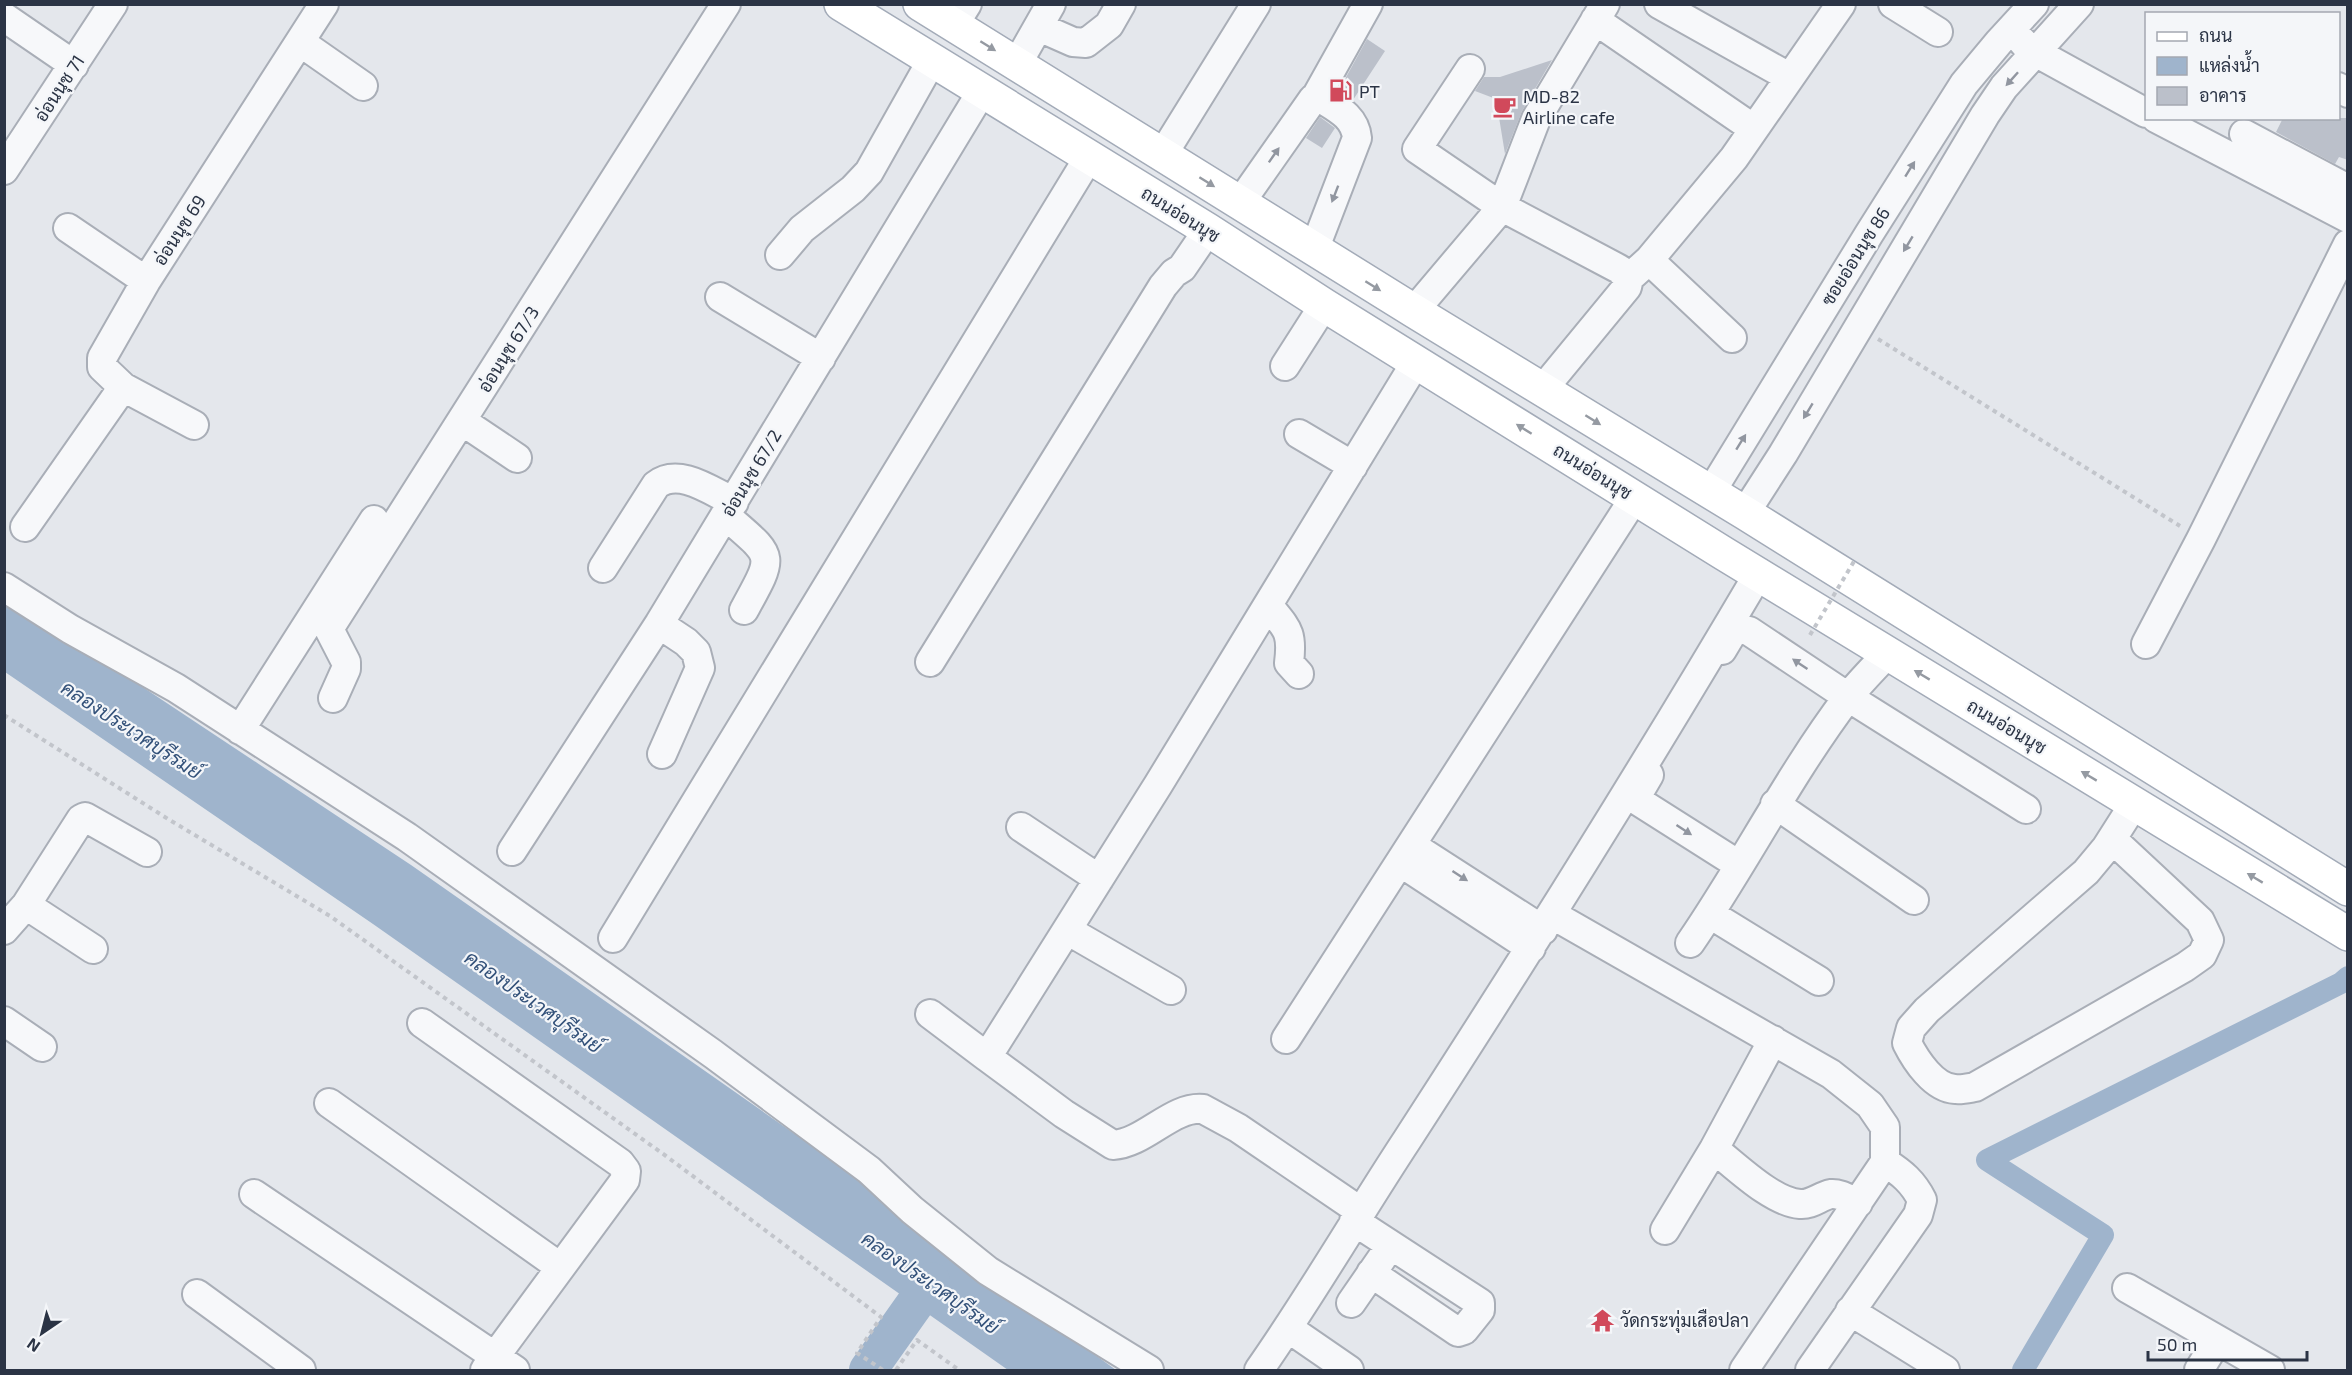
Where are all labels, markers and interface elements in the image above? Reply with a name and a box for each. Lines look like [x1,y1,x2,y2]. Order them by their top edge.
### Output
legend [2145,12,2340,120]
text: ถนน [2199,24,2232,46]
one-way arrow [980,41,996,52]
street label: อ่อนนุช 71 [29,50,90,127]
text: แหล่งน้ำ [2199,50,2260,76]
one-way arrow [2006,71,2019,86]
fuel station icon: PT [1328,78,1354,104]
place label: PT [1359,80,1381,102]
text: อาคาร [2199,84,2247,106]
place label: MD-82 Airline cafe [1523,85,1615,128]
cafe icon: MD-82 Airline cafe [1492,93,1518,119]
one-way arrow [1268,148,1280,164]
one-way arrow [1904,161,1915,177]
one-way arrow [1199,177,1215,188]
street label: ถนนอ่อนนุช [1137,181,1224,248]
one-way arrow [1330,186,1340,204]
street label: อ่อนนุช 69 [148,191,212,270]
street label: ซอยอ่อนนุช 86 [1816,203,1896,310]
one-way arrow [1903,236,1913,253]
one-way arrow [1364,280,1381,291]
street label: อ่อนนุช 67/3 [473,302,545,397]
one-way arrow [1803,403,1814,419]
one-way arrow [1585,414,1601,425]
one-way arrow [1516,423,1532,434]
street label: อ่อนนุช 67/2 [716,425,787,522]
one-way arrow [1736,434,1747,450]
street label: ถนนอ่อนนุช [1549,438,1636,505]
one-way arrow [1792,658,1808,670]
one-way arrow [1914,669,1930,680]
water label: คลองประเวศบุรีรมย์ [56,674,210,787]
street label: ถนนอ่อนนุช [1962,694,2051,760]
one-way arrow [2081,771,2097,782]
one-way arrow [1676,824,1692,835]
one-way arrow [1452,871,1469,882]
one-way arrow [2247,872,2263,883]
water label: คลองประเวศบุรีรมย์ [459,944,610,1062]
water label: คลองประเวศบุรีรมย์ [856,1225,1007,1343]
north arrow [12,1303,72,1363]
temple icon: วัดกระทุ่มเสือปลา [1589,1307,1615,1333]
place label: วัดกระทุ่มเสือปลา [1620,1309,1749,1333]
scale bar [2148,1324,2307,1362]
text: 50 m [2157,1333,2197,1355]
text: N [23,1335,43,1357]

